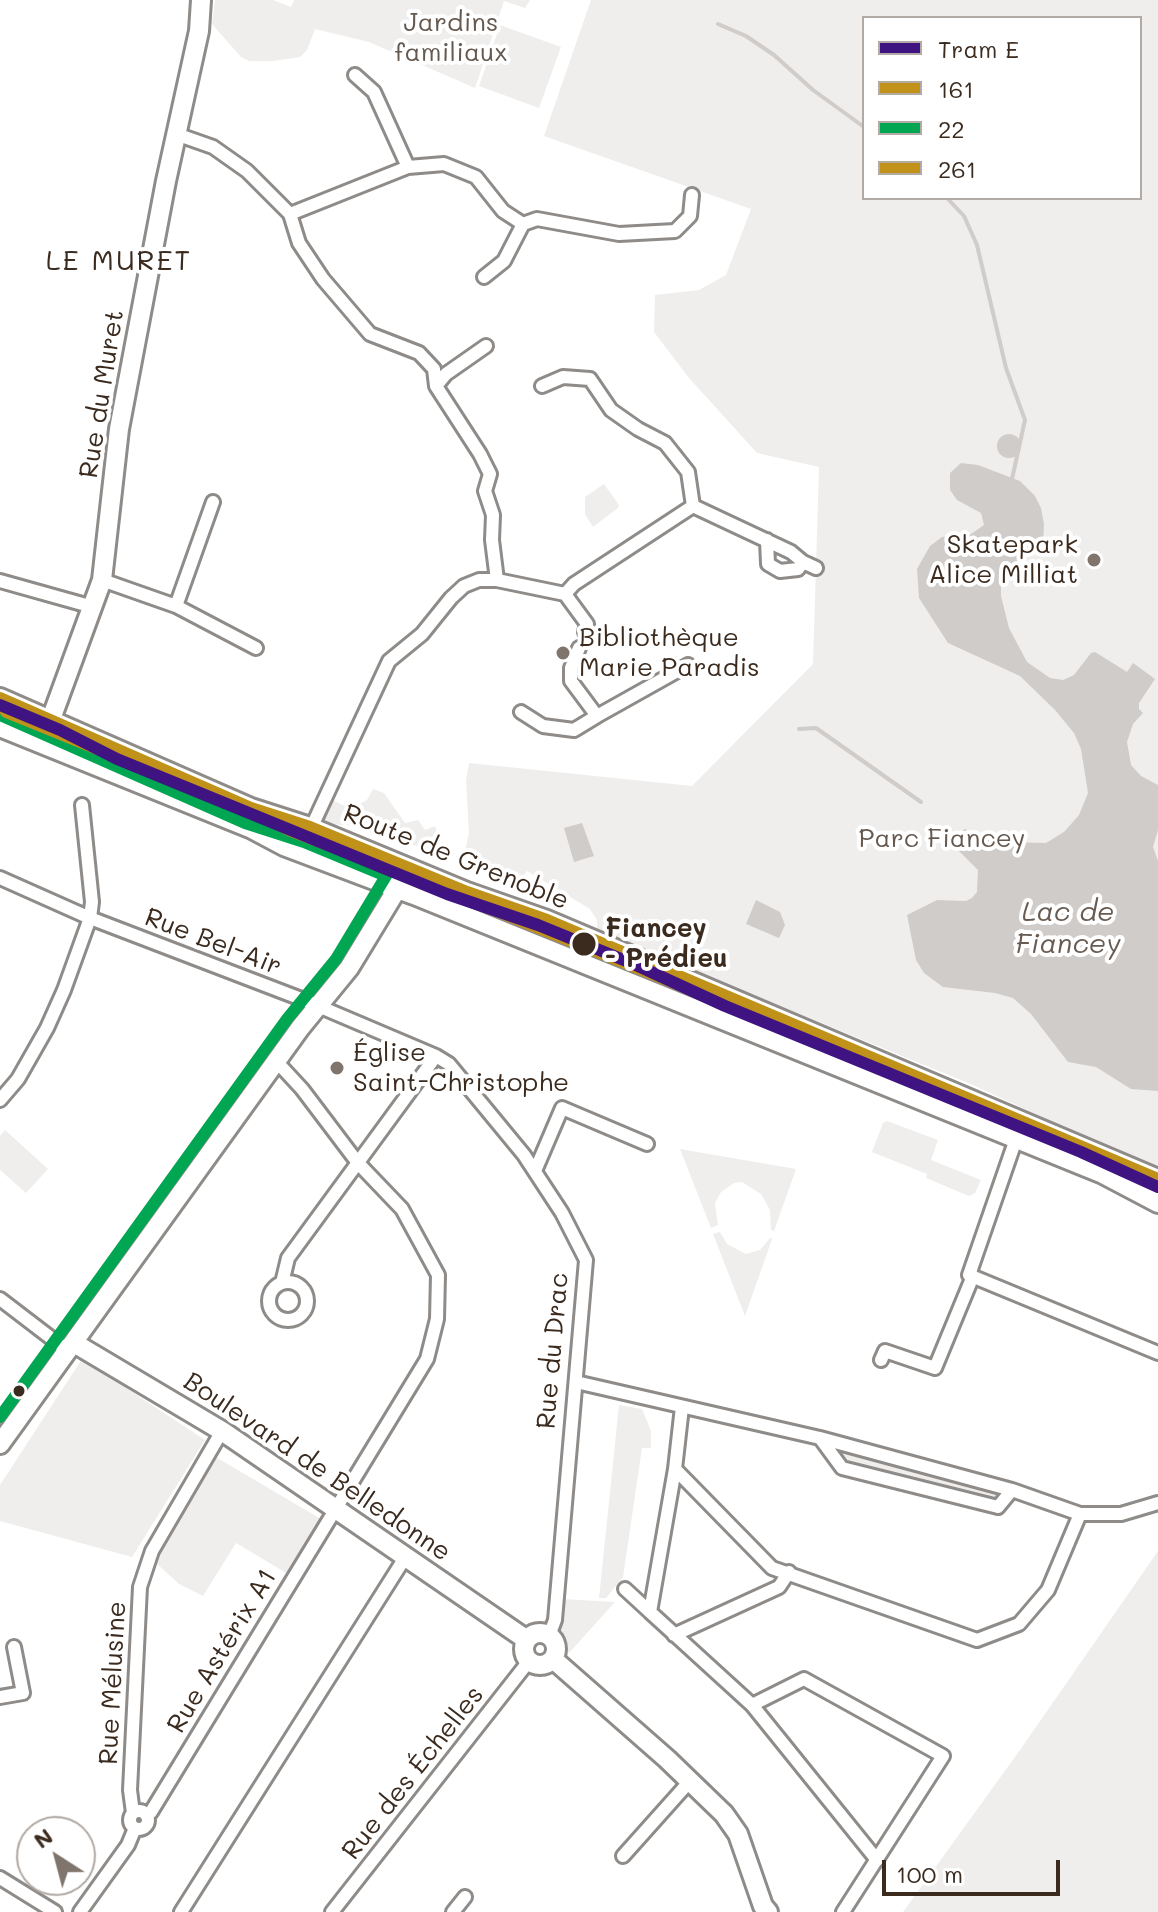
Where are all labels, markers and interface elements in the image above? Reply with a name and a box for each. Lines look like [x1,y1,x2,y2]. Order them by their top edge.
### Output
park label: Jardins familiaux [394,7,508,68]
legend [862,16,1142,200]
text: Tram E [938,33,1019,64]
text: 161 [938,73,974,104]
text: 22 [938,113,965,144]
text: 261 [938,153,977,184]
district label: LE MURET [46,244,192,278]
street label: Rue du Muret [73,308,131,480]
place label: Skatepark Alice Milliat [929,529,1078,590]
marker: Skatepark Alice Milliat [1085,551,1103,569]
place label: Bibliothèque Marie Paradis [579,622,760,684]
marker: Bibliothèque Marie Paradis [554,644,572,662]
street label: Route de Grenoble [339,797,573,917]
park label: Parc Fiancey [859,823,1025,855]
water label: Lac de Fiancey [1015,895,1121,961]
street label: Rue Bel-Air [140,902,286,982]
place label: Fiancey - Prédieu [605,913,728,974]
marker: Fiancey - Prédieu [570,930,598,958]
place label: Église Saint-Christophe [353,1037,569,1098]
marker: Église Saint-Christophe [328,1059,346,1077]
street label: Rue du Drac [531,1272,575,1430]
street label: Boulevard de Belledonne [178,1366,456,1568]
unlabelled marker [11,1383,27,1399]
street label: Rue Astérix A1 [161,1563,283,1739]
street label: Rue Mélusine [93,1600,133,1766]
street label: Rue des Échelles [336,1680,490,1866]
north arrow [16,1816,96,1896]
text: N [27,1821,58,1854]
scale bar [886,1844,1064,1894]
text: 100 m [896,1858,963,1889]

